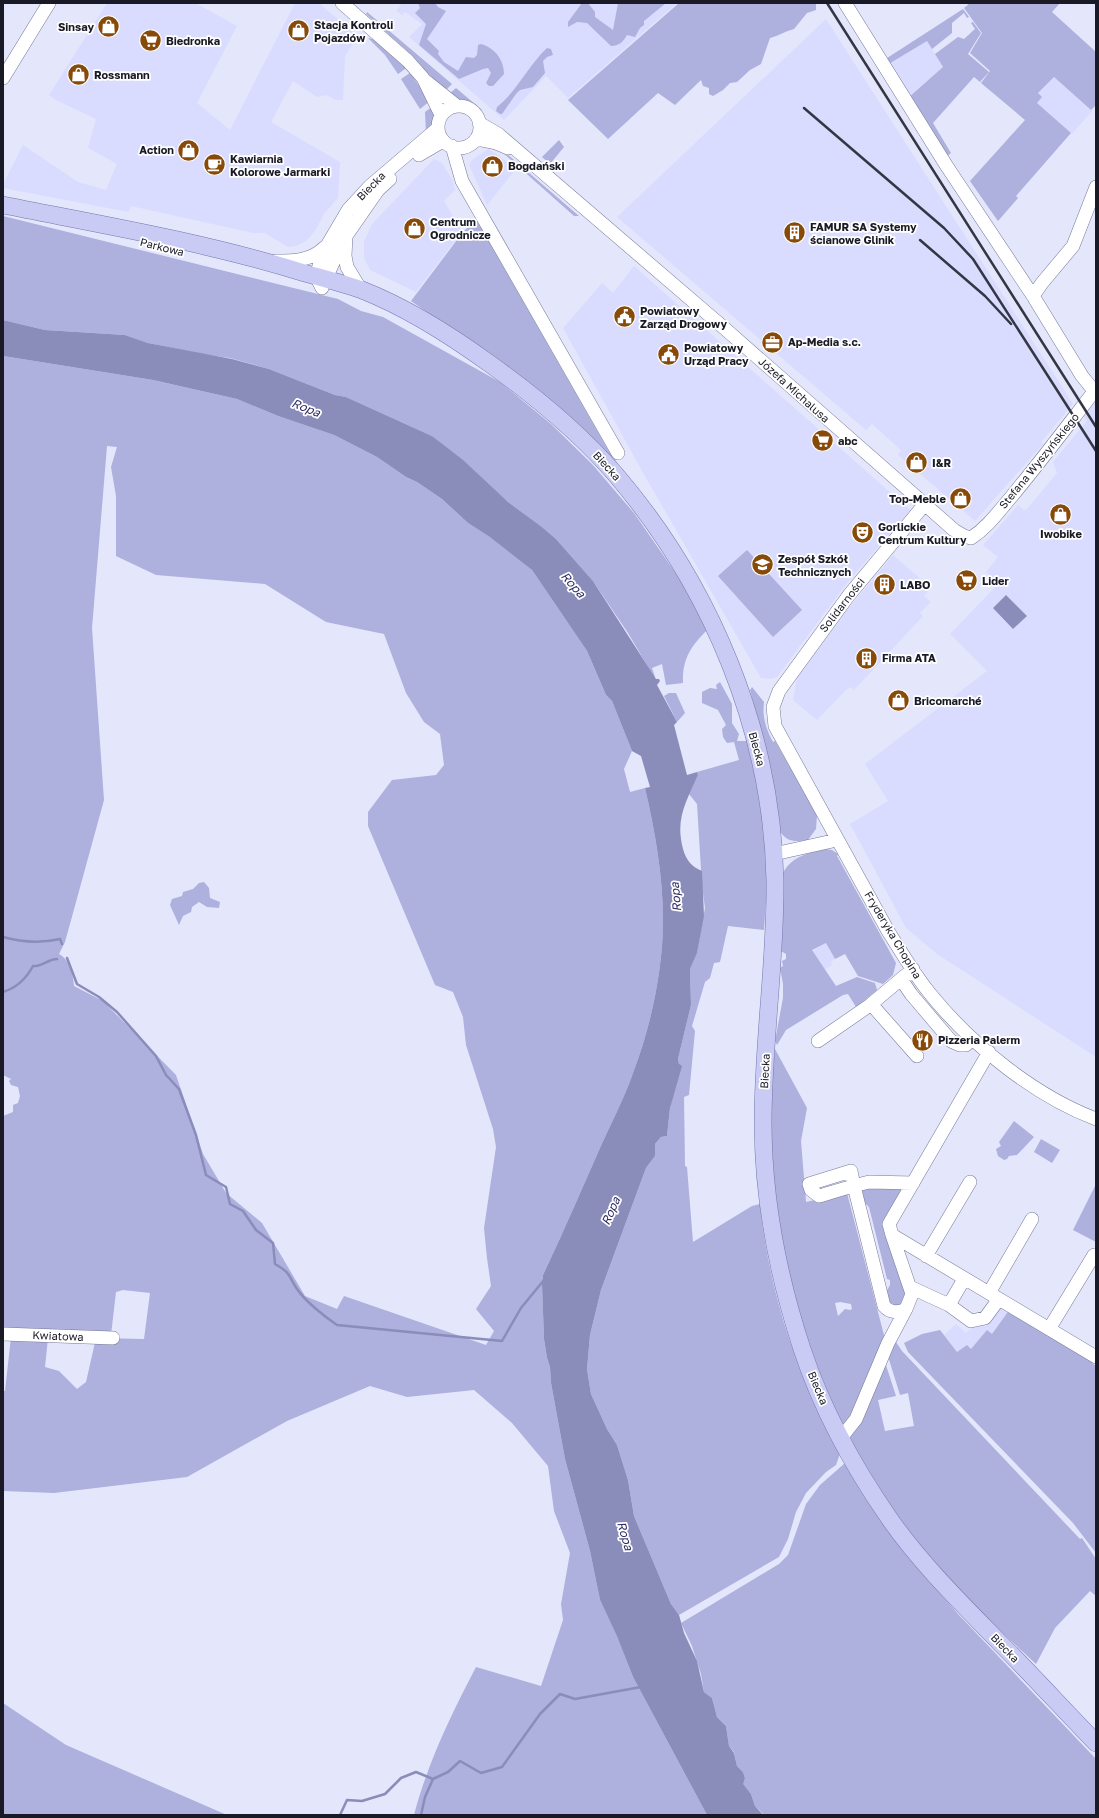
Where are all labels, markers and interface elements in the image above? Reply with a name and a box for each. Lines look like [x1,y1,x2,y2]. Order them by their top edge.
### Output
shop icon: Sinsay [96,14,122,40]
shop icon: Stacja Kontroli Pojazdów [286,18,312,44]
place label: Stacja Kontroli Pojazdów [314,18,393,44]
place label: Sinsay [58,20,94,33]
supermarket icon: Biedronka [138,28,164,54]
place label: Biedronka [166,34,220,47]
shop icon: Rossmann [66,62,92,88]
place label: Rossmann [94,68,150,81]
shop icon: Action [176,137,202,163]
place label: Action [139,143,174,156]
cafe icon: Kawiarnia Kolorowe Jarmarki [202,152,228,178]
place label: Kawiarnia Kolorowe Jarmarki [230,152,330,178]
shop icon: Bogdański [480,153,506,179]
place label: Bogdański [508,159,564,172]
street label: Biecka [354,169,388,203]
shop icon: Centrum Ogrodnicze [402,215,428,241]
place label: Centrum Ogrodnicze [430,215,491,241]
building icon: FAMUR SA Systemy ścianowe Glinik [781,220,807,246]
place label: FAMUR SA Systemy ścianowe Glinik [810,220,917,246]
street label: Parkowa [139,235,186,258]
public building icon: Powiatowy Zarząd Drogowy [612,304,638,330]
place label: Powiatowy Zarząd Drogowy [640,304,727,330]
office icon: Ap-Media s.c. [760,329,786,355]
place label: Ap-Media s.c. [788,335,861,348]
public building icon: Powiatowy Urząd Pracy [656,341,682,367]
place label: Powiatowy Urząd Pracy [684,341,749,367]
street label: Józefa Michalusa [756,354,832,425]
water label: Ropa [290,395,324,420]
street label: Stefana Wyszyńskiego [996,410,1081,511]
supermarket icon: abc [810,428,836,454]
place label: abc [838,434,858,447]
street label: Biecka [591,448,624,483]
shop icon: I&R [903,450,929,476]
place label: I&R [932,456,952,469]
shop icon: Top-Meble [948,486,974,512]
place label: Top-Meble [889,492,947,505]
shop icon: Iwobike [1048,501,1074,527]
theatre icon: Gorlickie Centrum Kultury [849,520,875,546]
place label: Gorlickie Centrum Kultury [878,520,967,546]
place label: Iwobike [1040,527,1082,540]
school or university icon: Zespół Szkół Technicznych [749,552,775,578]
place label: Zespół Szkół Technicznych [778,552,852,578]
supermarket icon: Lider [954,568,980,594]
water label: Ropa [558,569,589,602]
building icon: LABO [871,572,897,598]
place label: Lider [982,574,1010,587]
street label: Solidarności [816,575,867,635]
place label: LABO [900,578,930,591]
building icon: Firma ATA [853,645,879,671]
place label: Firma ATA [882,651,936,664]
shop icon: Bricomarché [885,688,911,714]
place label: Bricomarché [914,694,982,707]
street label: Biecka [747,730,768,767]
water label: Ropa [667,881,684,912]
street label: Fryderyka Chopina [862,889,925,981]
restaurant icon: Pizzeria Palerm [910,1027,936,1053]
place label: Pizzeria Palerm [938,1033,1021,1046]
street label: Biecka [757,1053,772,1089]
water label: Ropa [598,1193,624,1227]
street label: Kwiatowa [32,1328,84,1343]
street label: Biecka [806,1369,831,1406]
water label: Ropa [614,1520,637,1553]
street label: Biecka [989,1631,1022,1665]

